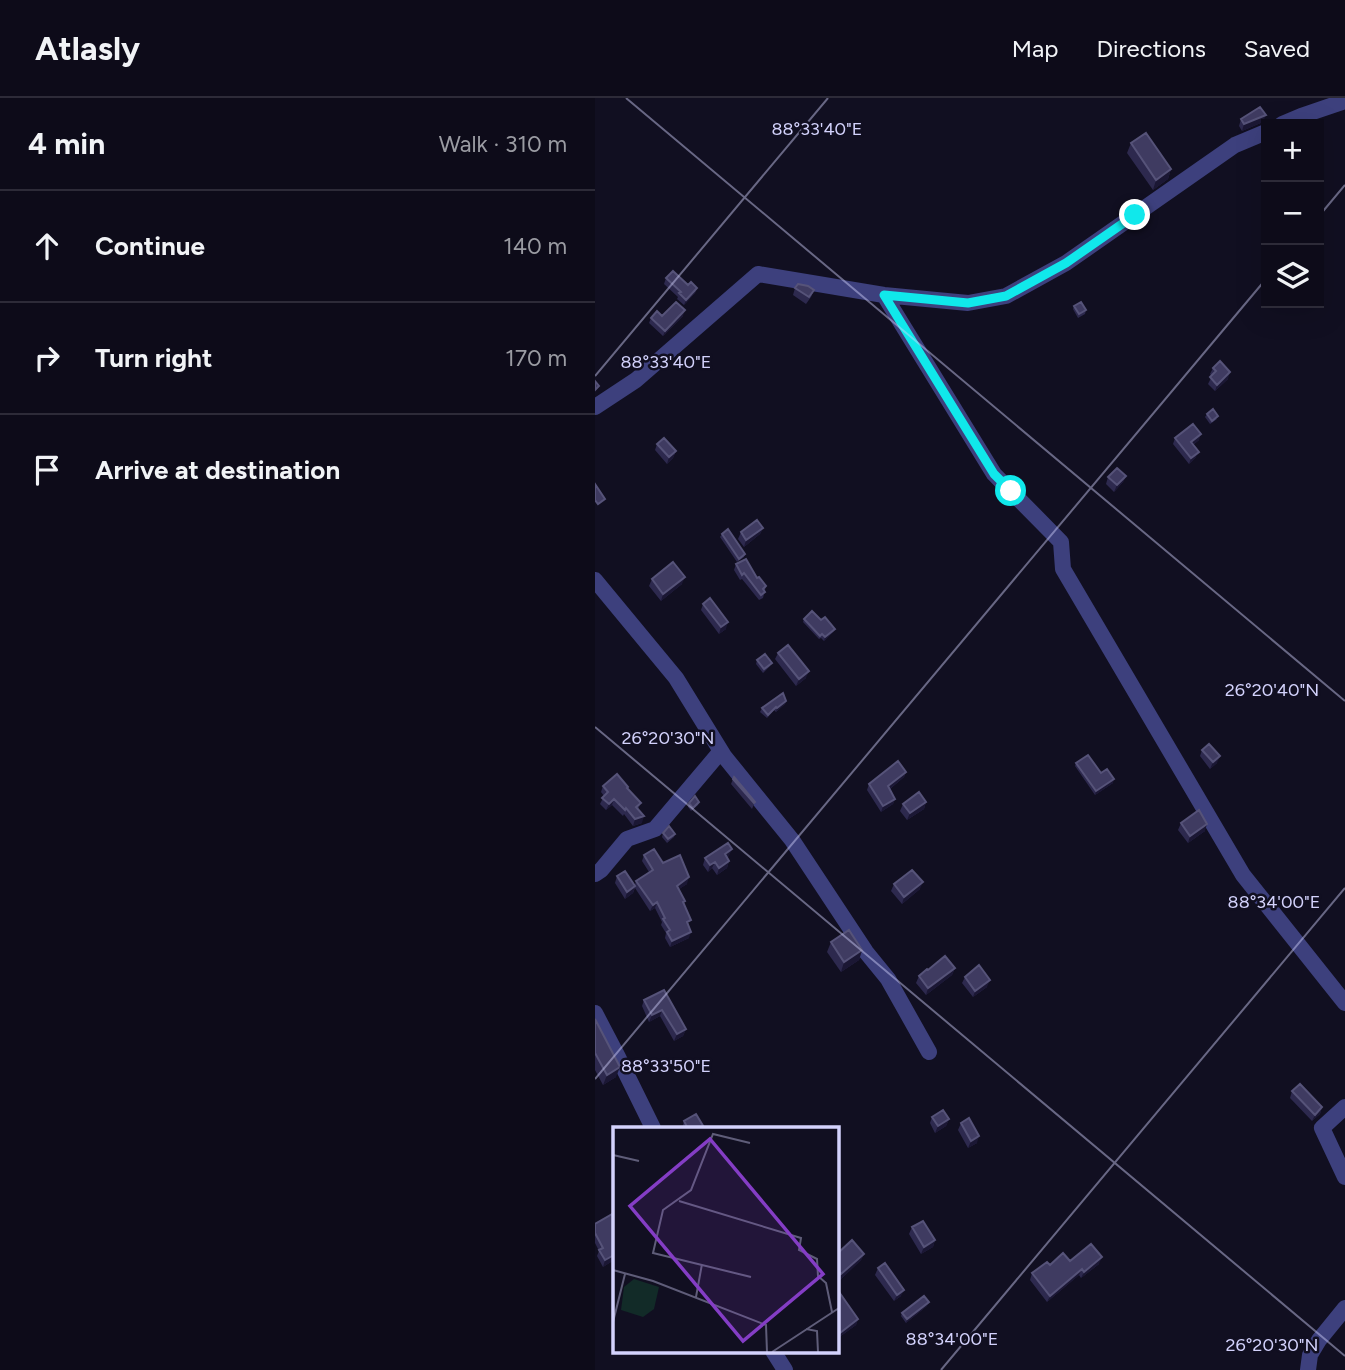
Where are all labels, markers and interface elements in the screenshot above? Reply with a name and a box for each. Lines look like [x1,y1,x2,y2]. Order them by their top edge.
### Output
text: Atlasly [35,29,140,68]
text: Map [1012,34,1058,63]
text: Directions [1096,34,1206,63]
text: Saved [1244,34,1310,63]
text: 88°33'40"E [771,118,863,140]
map controls [1261,119,1324,308]
button: + [1261,119,1324,182]
text: 4 min [28,125,105,162]
text: Walk · 310 m [439,130,567,158]
button: − [1261,182,1324,245]
route end [1119,199,1150,230]
icon: ahead [28,227,66,265]
text: Continue [95,230,205,262]
text: 140 m [503,232,567,260]
button: layers [1261,245,1324,308]
icon: right [28,339,66,377]
text: Turn right [95,342,212,374]
text: 170 m [505,344,567,372]
text: 88°33'40"E [620,351,712,373]
icon: arrive [28,451,66,489]
text: Arrive at destination [95,454,340,486]
route start [995,475,1026,506]
text: 26°20'40"N [1225,679,1319,701]
text: 26°20'30"N [621,727,715,749]
text: 88°34'00"E [1228,891,1320,913]
text: 88°33'50"E [621,1055,711,1077]
inset map [613,1127,838,1352]
text: 88°34'00"E [906,1328,998,1350]
text: 26°20'30"N [1225,1334,1319,1356]

